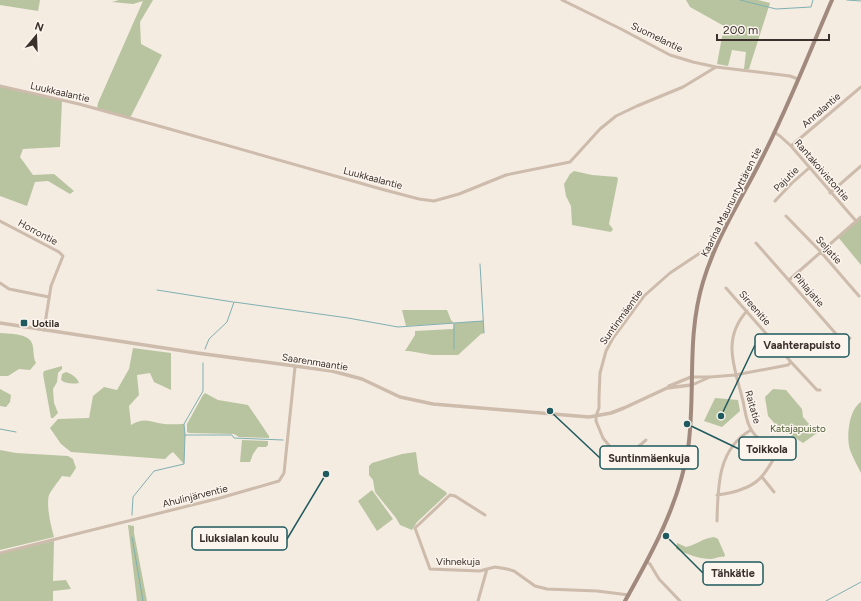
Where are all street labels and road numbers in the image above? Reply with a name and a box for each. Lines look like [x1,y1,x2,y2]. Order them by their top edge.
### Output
street label: Suomelantie [629,19,685,55]
street label: Luukkaalantie [29,79,92,105]
street label: Annalantie [799,89,844,130]
street label: Rantakoivistontie [792,136,853,204]
street label: Kaarina Maununtyttären tie [698,145,765,259]
street label: Pajutie [771,163,802,194]
street label: Luukkaalantie [342,164,404,192]
street label: Horrontie [16,216,61,248]
street label: Seljatie [813,233,845,267]
street label: Pihlajatie [791,271,827,310]
street label: Suntinmäentie [597,286,646,347]
street label: Sireenitie [736,288,774,329]
street label: Saarenmaantie [281,350,349,374]
street label: Raitatie [742,389,764,426]
street label: Ahulinjärventie [161,481,230,510]
street label: Vihnekuja [436,555,480,568]

